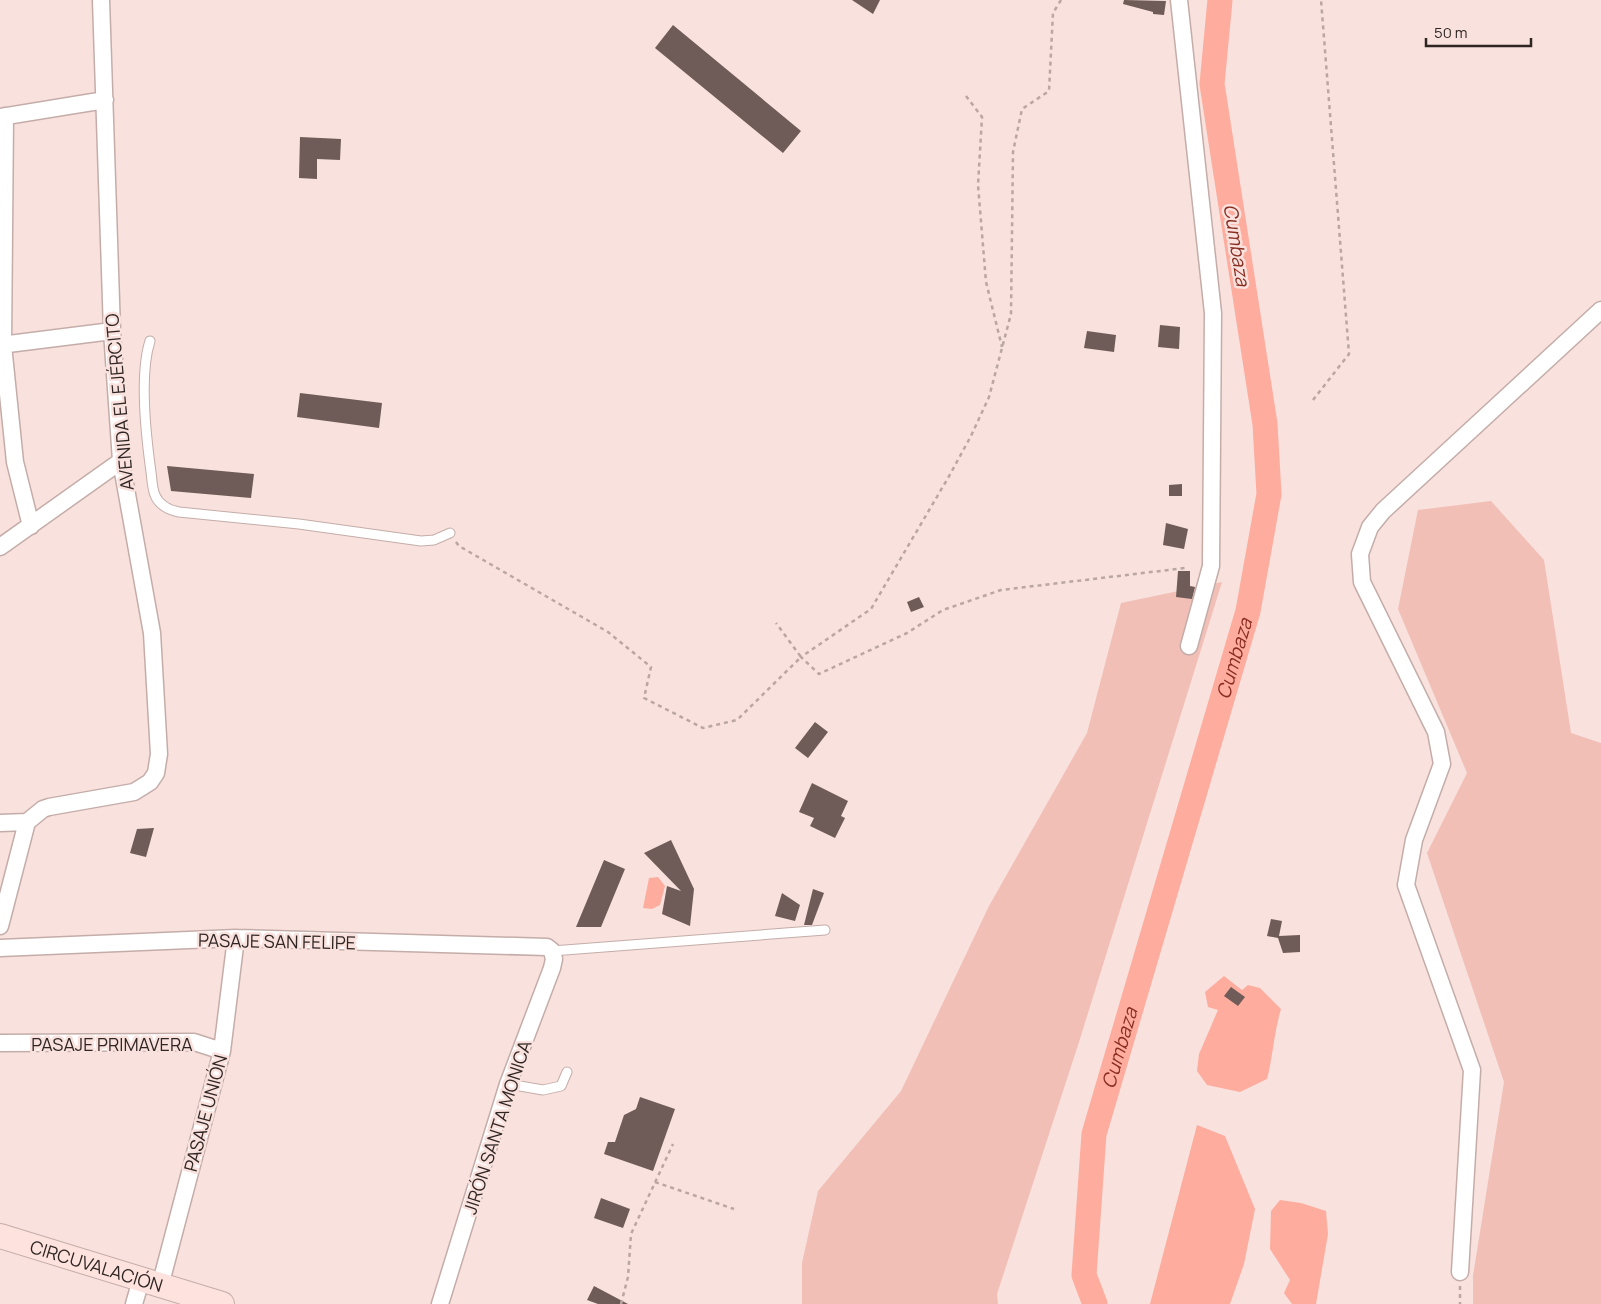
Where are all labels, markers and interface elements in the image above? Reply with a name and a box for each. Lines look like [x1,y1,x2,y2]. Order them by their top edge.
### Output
scale bar [1426,15,1531,47]
text: 50 m [1434,22,1468,43]
water label: Cumbaza [1218,202,1257,289]
street label: AVENIDA EL EJÉRCITO [99,313,139,491]
water label: Cumbaza [1210,614,1259,702]
street label: PASAJE SAN FELIPE [198,928,356,954]
water label: Cumbaza [1095,1003,1144,1091]
street label: PASAJE PRIMAVERA [31,1032,193,1056]
street label: JIRÓN SANTA MONICA [458,1036,537,1217]
street label: PASAJE UNIÓN [178,1052,232,1174]
street label: CIRCUVALACIÓN [27,1234,166,1297]

